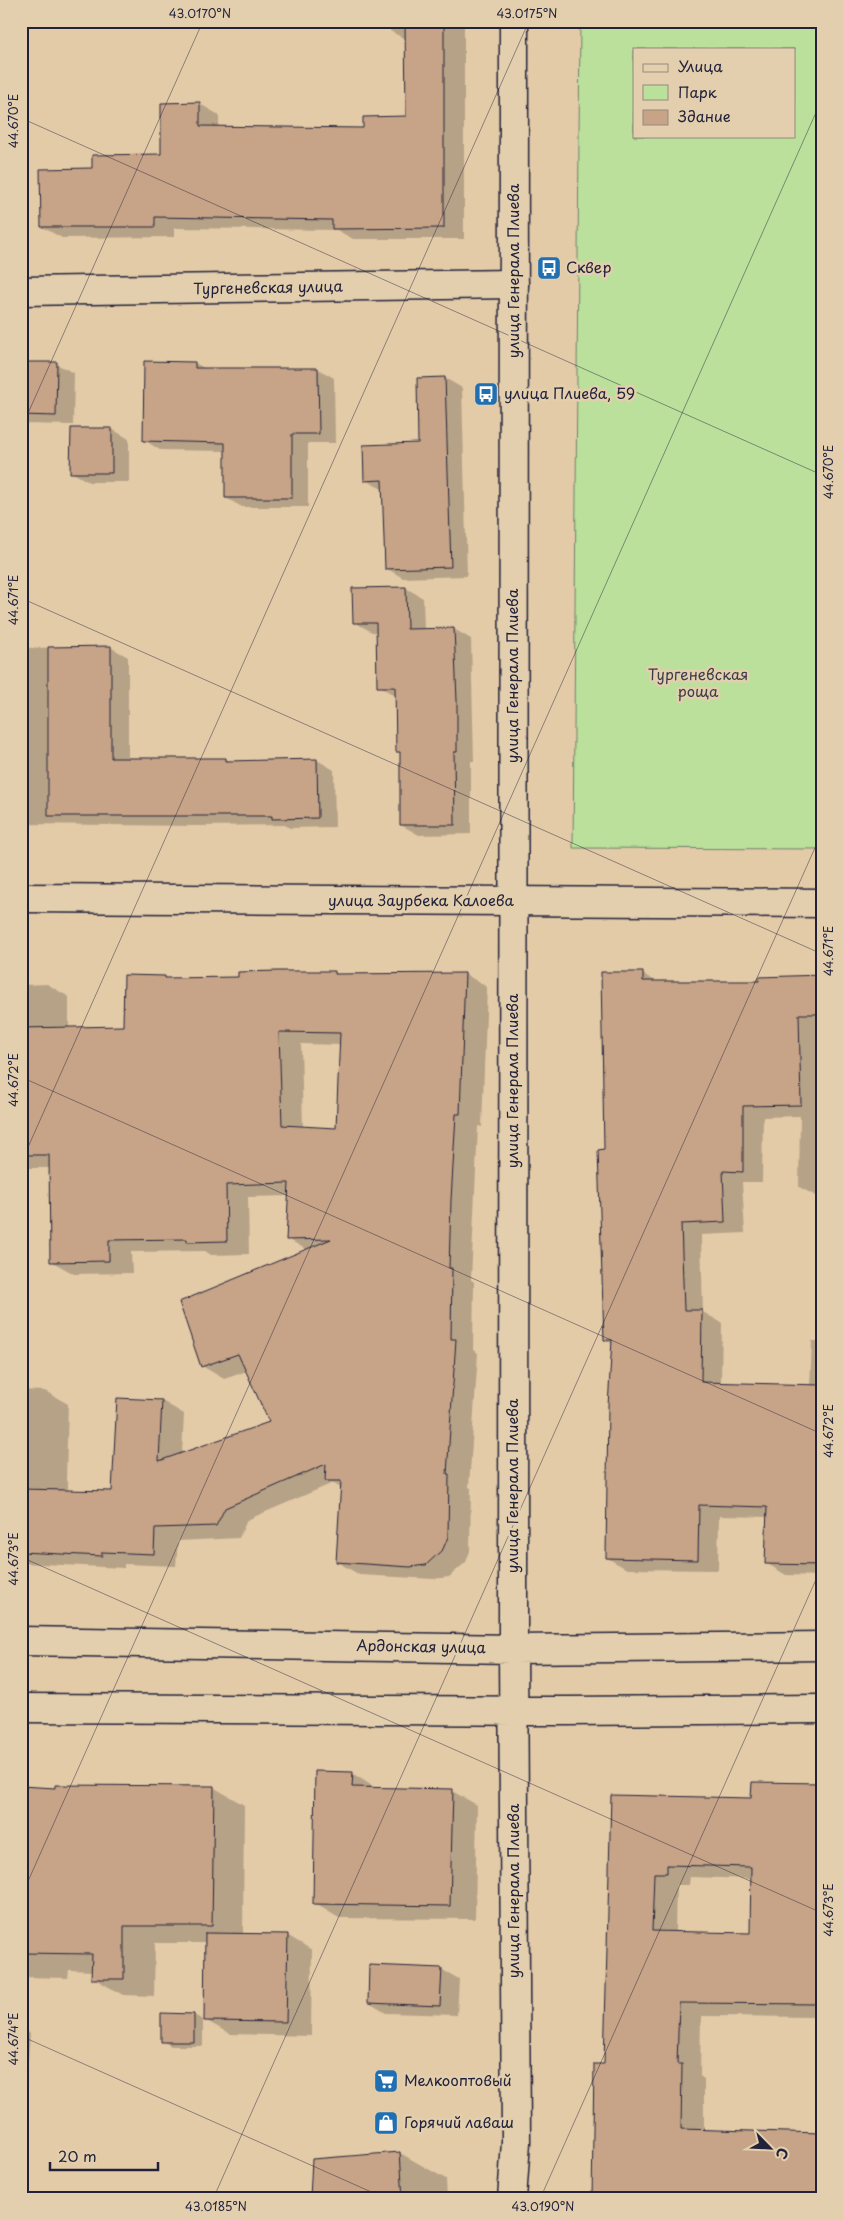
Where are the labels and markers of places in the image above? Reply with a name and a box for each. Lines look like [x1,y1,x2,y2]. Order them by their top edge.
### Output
bus stop icon: Сквер [536,255,562,281]
place label: Сквер [566,255,611,278]
bus stop icon: улица Плиева, 59 [473,381,499,407]
place label: улица Плиева, 59 [504,381,635,404]
supermarket icon: Мелкооптовый [373,2068,399,2094]
place label: Мелкооптовый [404,2068,511,2091]
shop icon: Горячий лаваш [373,2110,399,2136]
place label: Горячий лаваш [404,2110,514,2133]

